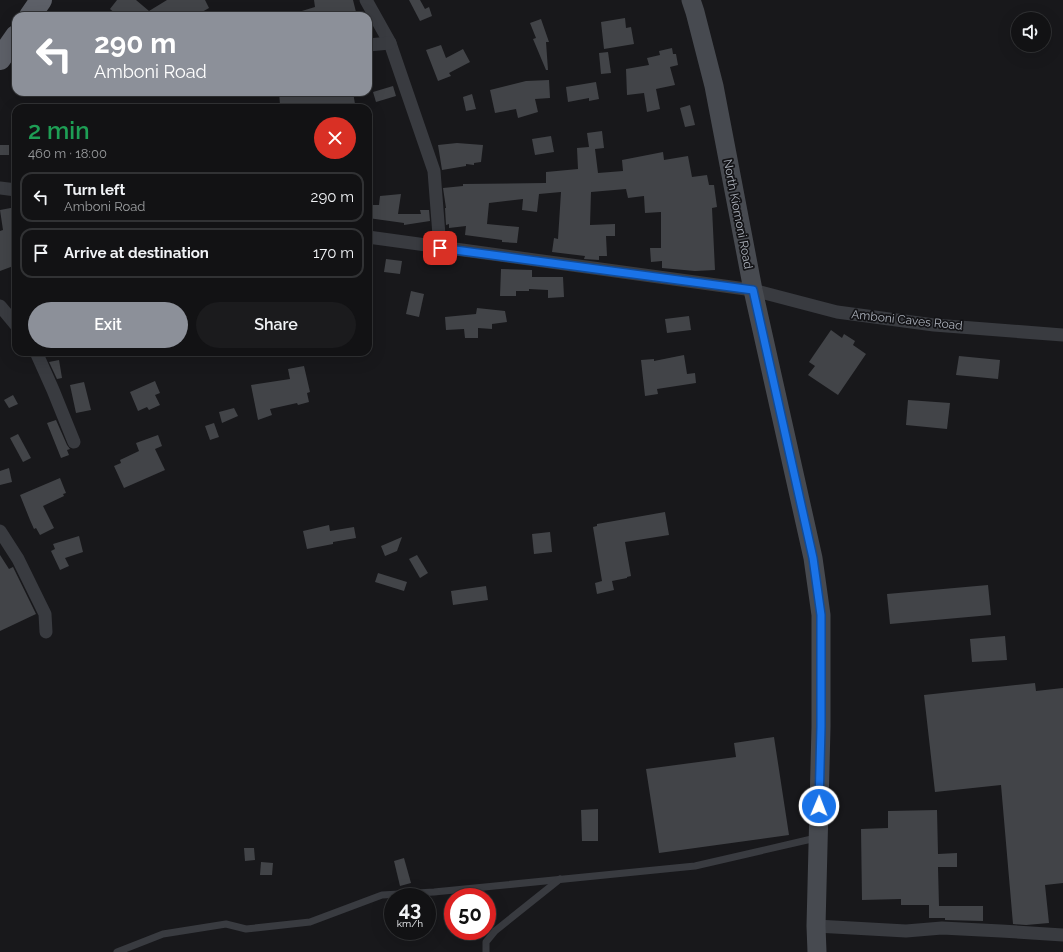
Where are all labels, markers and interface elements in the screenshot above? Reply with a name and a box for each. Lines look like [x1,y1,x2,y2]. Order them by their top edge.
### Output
map controls [1011,12,1051,52]
button: sound [1011,12,1051,52]
text: 290 m [94,27,176,60]
icon: left [28,28,80,80]
text: Amboni Road [94,61,207,82]
text: 2 min [28,116,90,145]
button: close [314,117,356,159]
text: 460 m · 18:00 [28,146,107,161]
street label: North Kiomoni Road [720,158,756,270]
text: Turn left [64,181,125,199]
icon: left [30,186,52,208]
text: 290 m [311,188,354,206]
text: Amboni Road [64,199,145,214]
pin [423,231,457,265]
icon: arrive [429,237,451,259]
icon: arrive [30,242,52,264]
text: Arrive at destination [64,244,209,262]
text: 170 m [313,244,354,262]
button: Exit [28,302,188,348]
button: Share [196,302,356,348]
street label: Amboni Caves Road [851,307,963,333]
position arrow [798,785,840,827]
speed limit sign: 50 [444,888,496,940]
text: 43 [399,897,421,921]
text: km/h [397,918,423,929]

